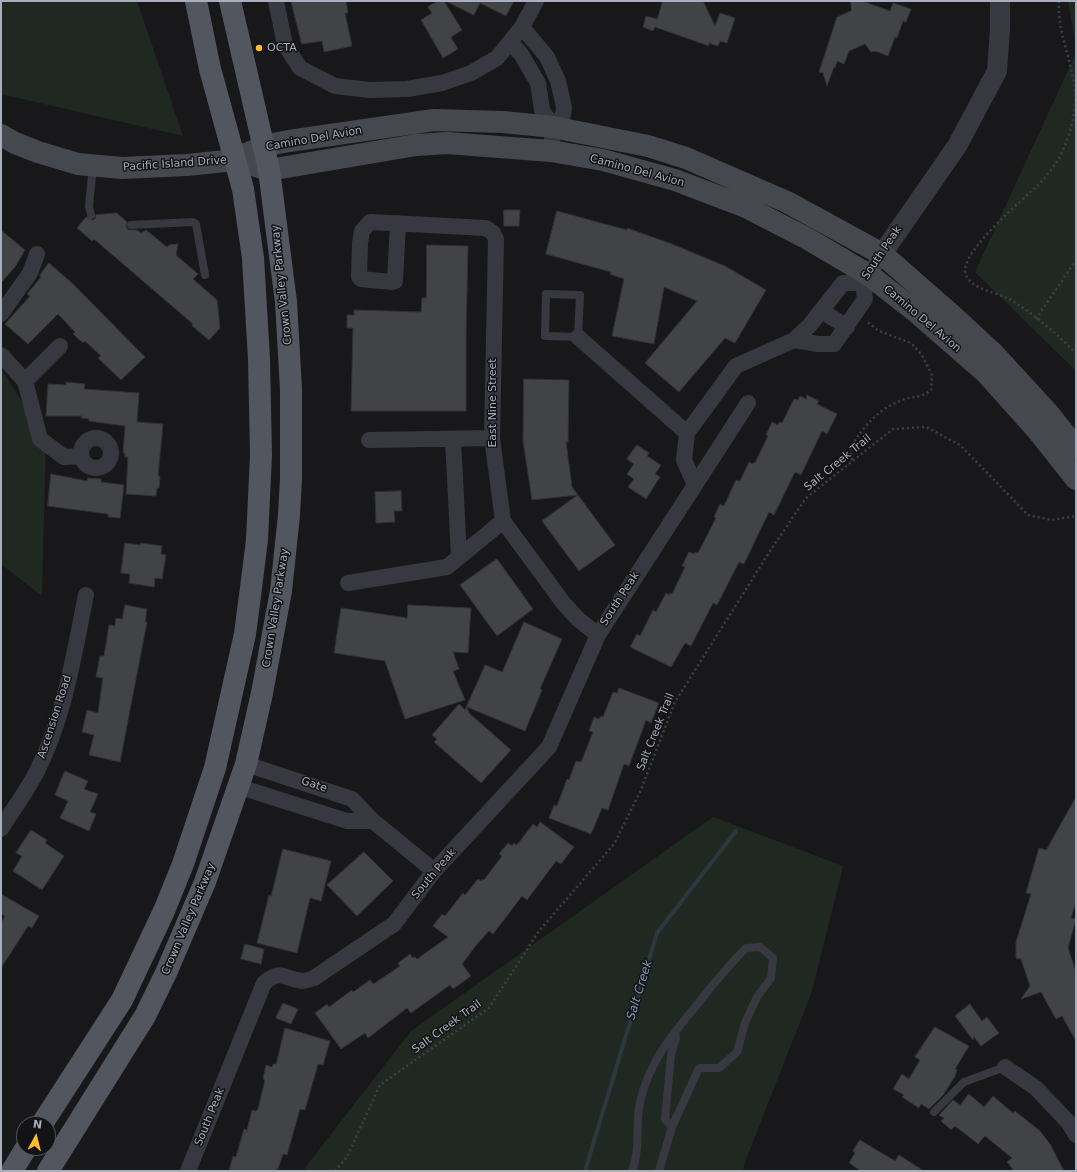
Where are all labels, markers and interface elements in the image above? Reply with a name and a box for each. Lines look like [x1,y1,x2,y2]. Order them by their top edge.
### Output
place label: OCTA [267,41,297,55]
marker: OCTA [254,43,264,53]
street label: Camino Del Avion [265,124,363,154]
street label: Camino Del Avion [588,152,686,190]
street label: Pacific Island Drive [123,154,227,174]
street label: Crown Valley Parkway [269,224,295,346]
street label: South Peak [859,224,905,282]
street label: Camino Del Avion [880,283,964,355]
street label: East Nine Street [486,358,500,448]
street label: Salt Creek Trail [802,432,874,494]
street label: Crown Valley Parkway [260,547,292,669]
street label: South Peak [598,570,642,628]
street label: Ascension Road [35,674,75,760]
street label: Salt Creek Trail [634,691,678,773]
street label: Gate [299,774,329,796]
street label: South Peak [409,846,459,902]
street label: Crown Valley Parkway [159,861,219,977]
water label: Salt Creek [624,958,656,1022]
street label: Salt Creek Trail [410,997,484,1057]
street label: South Peak [192,1086,228,1148]
north arrow [16,1116,56,1156]
text: N [32,1118,43,1132]

